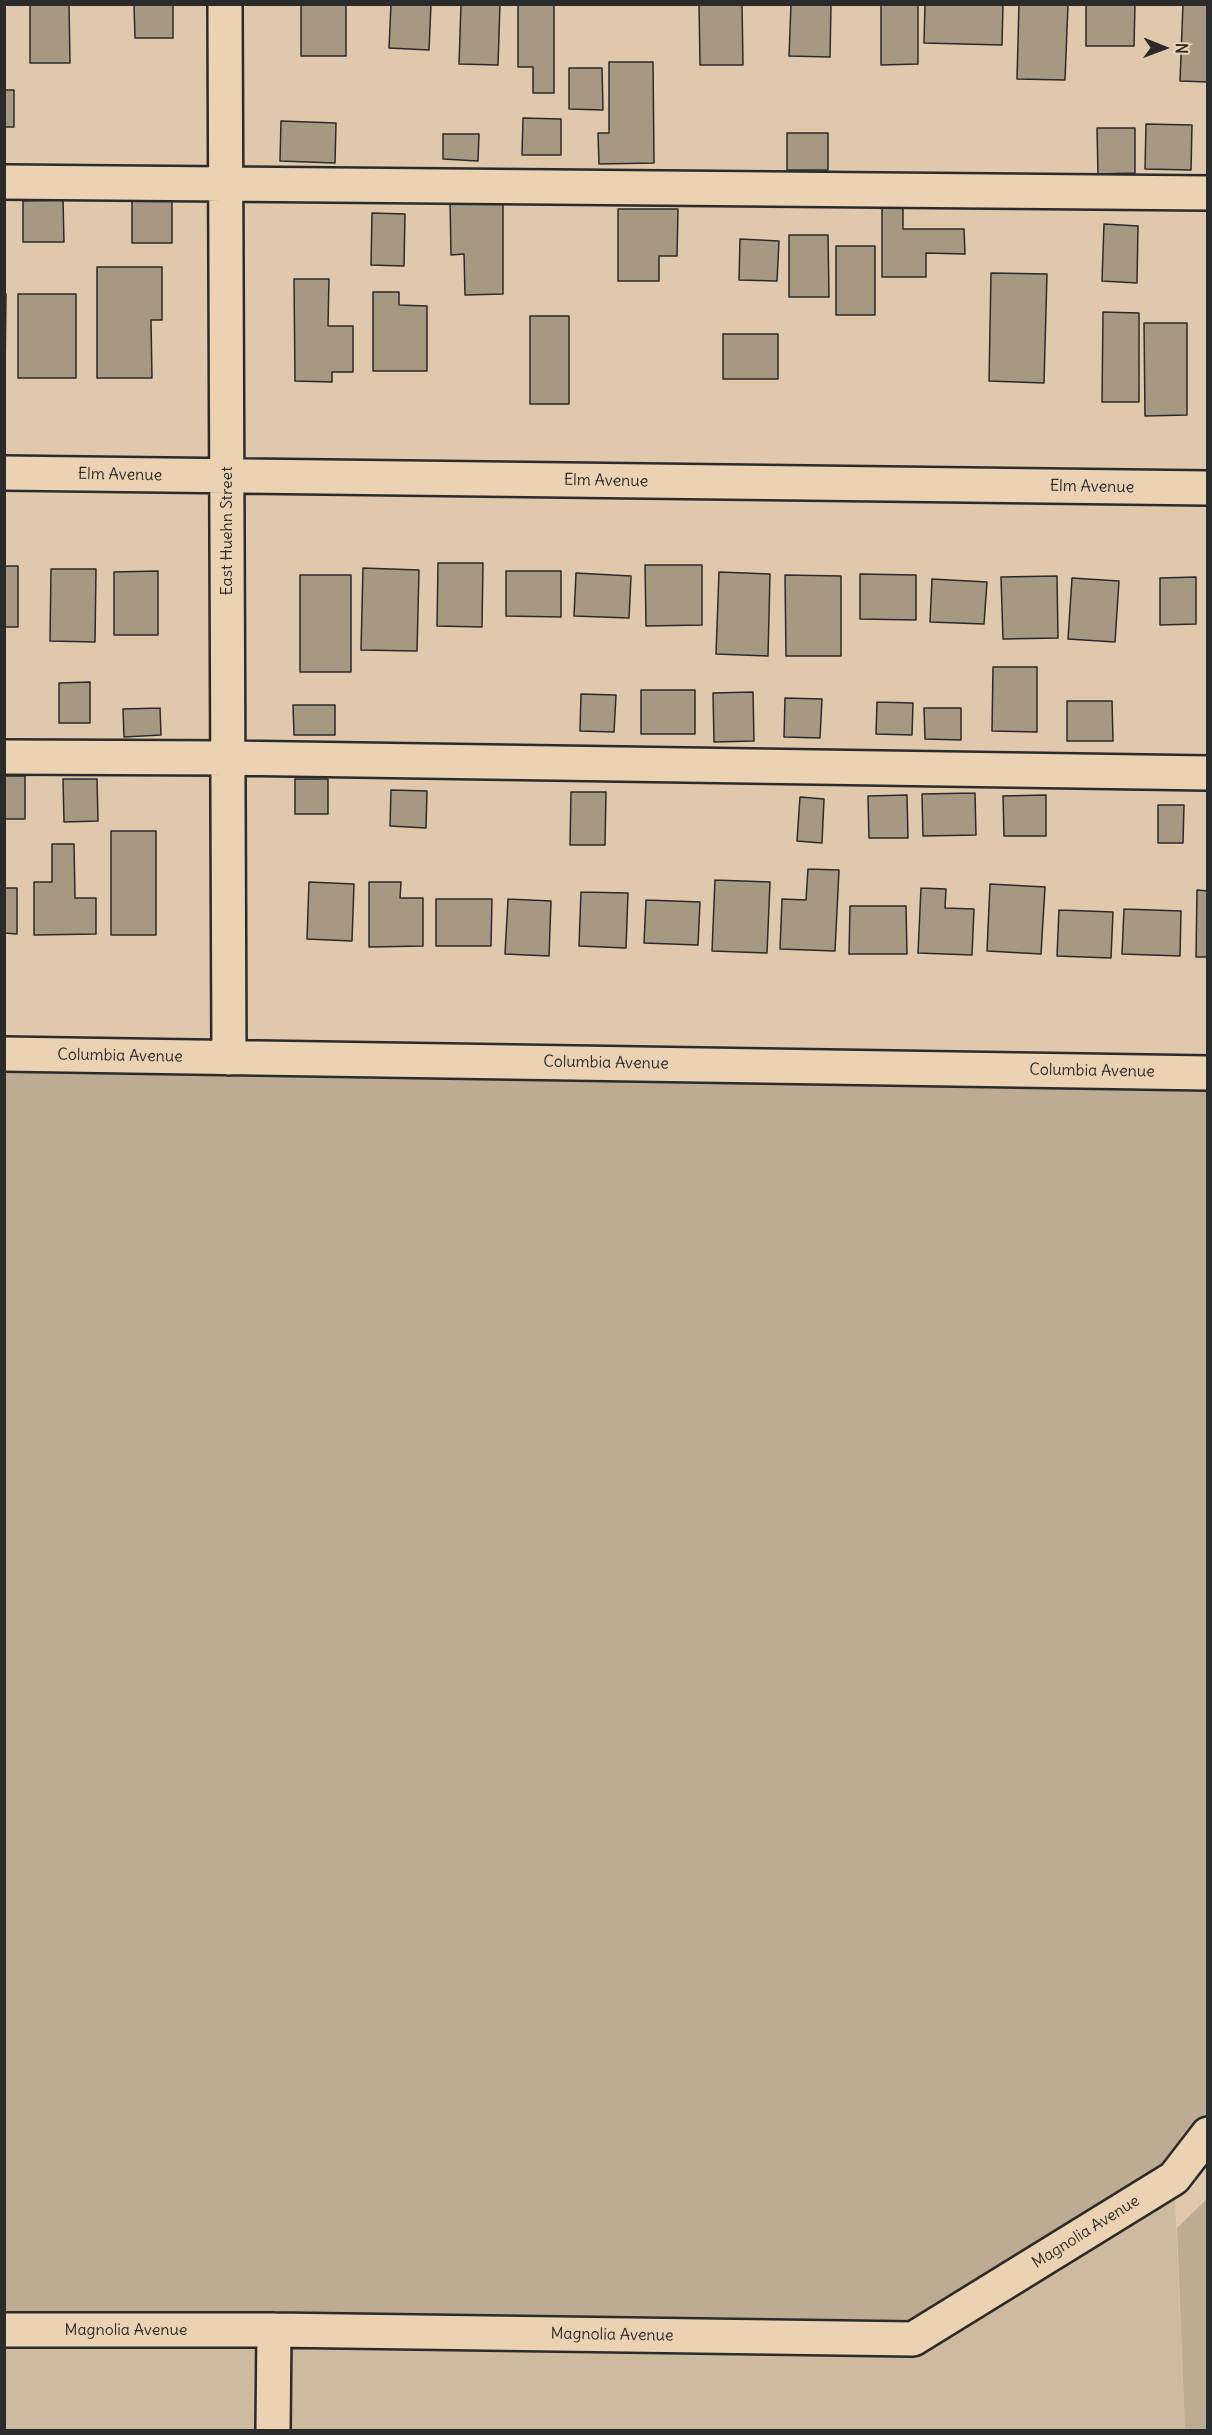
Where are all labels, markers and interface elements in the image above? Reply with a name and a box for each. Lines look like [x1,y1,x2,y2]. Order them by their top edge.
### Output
north arrow [1134,18,1194,78]
text: N [1172,43,1192,54]
street label: Elm Avenue [78,465,162,485]
street label: East Huehn Street [217,466,237,596]
street label: Elm Avenue [564,471,648,491]
street label: Elm Avenue [1050,477,1134,497]
street label: Columbia Avenue [57,1045,183,1067]
street label: Columbia Avenue [543,1052,669,1074]
street label: Columbia Avenue [1029,1060,1155,1082]
street label: Magnolia Avenue [1029,2191,1143,2273]
street label: Magnolia Avenue [65,2320,187,2340]
street label: Magnolia Avenue [550,2324,674,2346]

